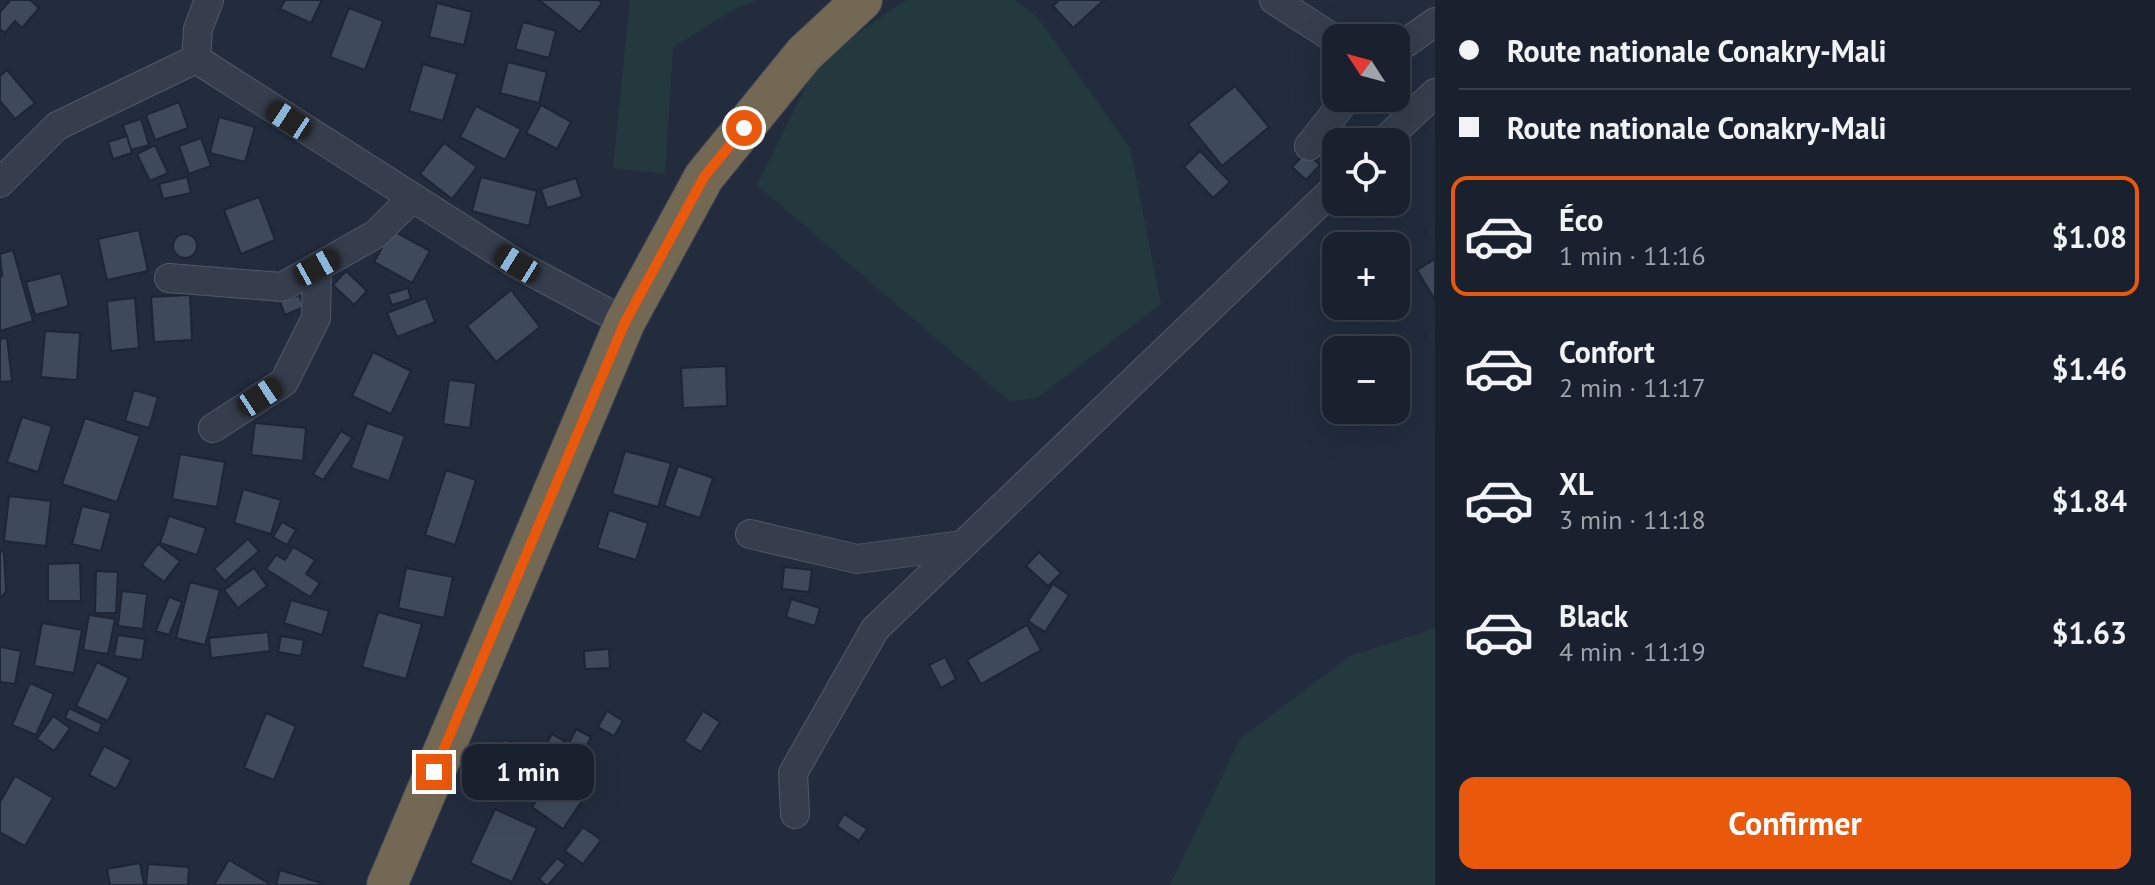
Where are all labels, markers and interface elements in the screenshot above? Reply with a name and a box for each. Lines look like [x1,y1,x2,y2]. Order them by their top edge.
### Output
north arrow [1322,24,1410,112]
map controls [1322,24,1410,424]
text: Route nationale Conakry-Mali [1507,31,1887,70]
car [262,97,316,143]
text: Route nationale Conakry-Mali [1507,108,1887,147]
route start [726,110,762,146]
button: locate [1322,128,1410,216]
icon: car [1463,200,1535,272]
text: Éco [1559,200,1603,239]
text: $1.08 [2052,217,2127,256]
button: + [1322,232,1410,320]
text: 1 min · 11:16 [1559,239,1706,272]
car [490,241,544,287]
car [290,245,344,289]
icon: car [1463,332,1535,404]
text: Confort [1559,332,1655,371]
button: − [1322,336,1410,424]
text: $1.46 [2052,349,2127,388]
text: 2 min · 11:17 [1559,371,1706,404]
car [233,374,287,420]
icon: car [1463,464,1535,536]
text: XL [1559,464,1593,503]
text: $1.84 [2052,481,2127,520]
text: 3 min · 11:18 [1559,503,1706,536]
icon: car [1463,596,1535,668]
text: Black [1559,596,1628,635]
text: $1.63 [2052,613,2127,652]
text: 4 min · 11:19 [1559,635,1706,668]
callout: 1 min [462,744,594,800]
route end [416,754,452,790]
text: 1 min [496,755,560,788]
button: Confirmer [1459,777,2131,869]

